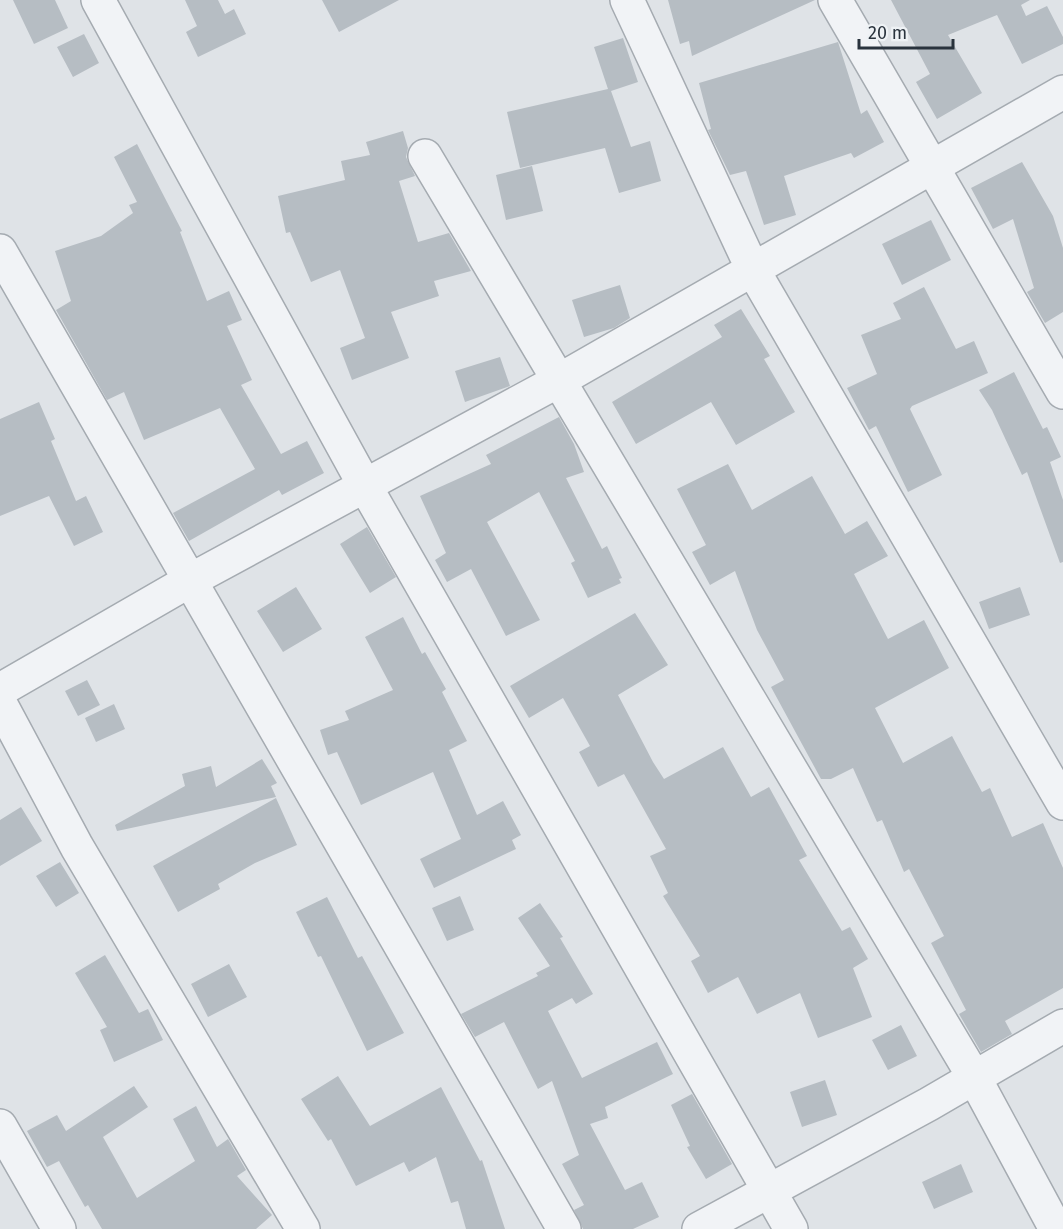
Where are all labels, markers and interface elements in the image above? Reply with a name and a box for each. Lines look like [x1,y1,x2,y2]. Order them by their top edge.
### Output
scale bar [859,12,954,50]
text: 20 m [868,22,907,44]

